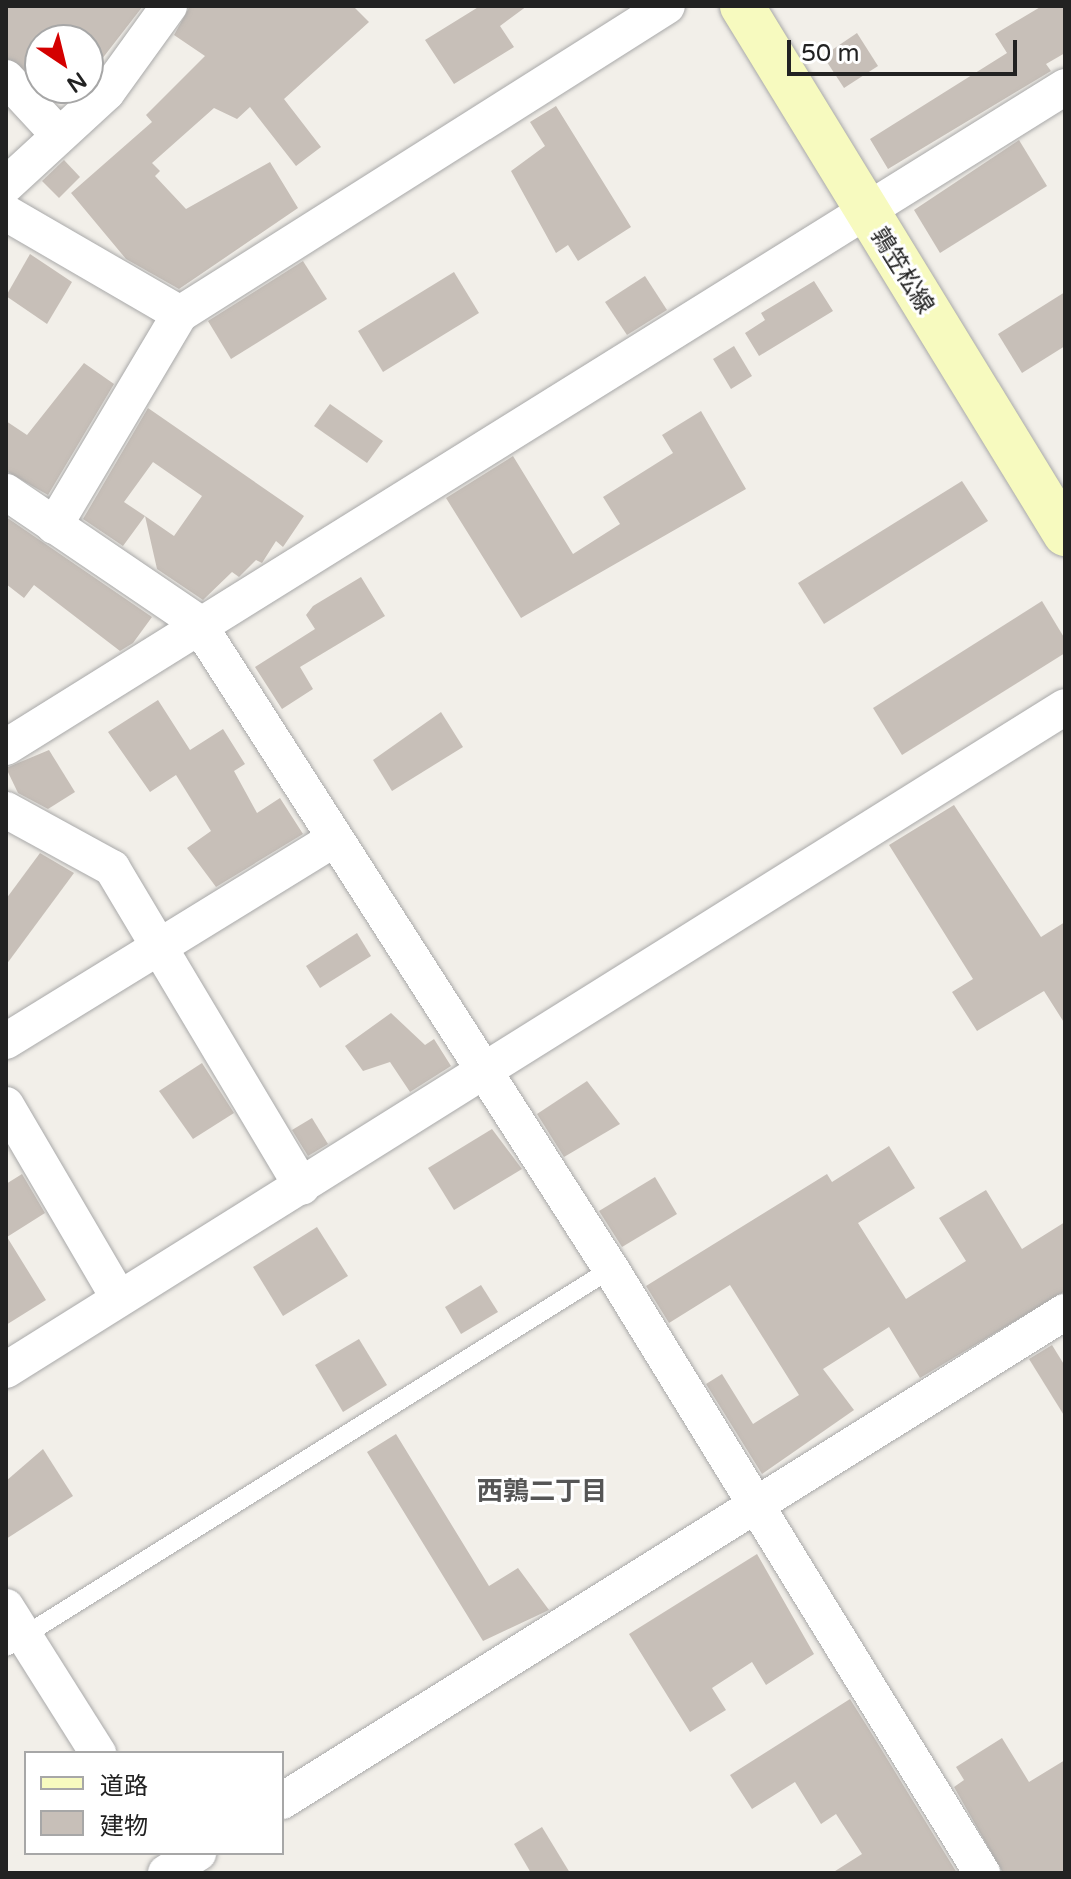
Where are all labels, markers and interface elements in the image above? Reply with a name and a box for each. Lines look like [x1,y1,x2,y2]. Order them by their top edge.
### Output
north arrow [24,24,104,104]
scale bar [791,24,1021,74]
text: 50 m [801,39,859,68]
text: N [62,66,91,98]
street label: 鶉笠松線 [864,223,940,319]
district label: 西鶉二丁目 [477,1476,607,1508]
legend [24,1751,284,1855]
text: 道路 [100,1772,148,1801]
text: 建物 [100,1812,148,1841]

